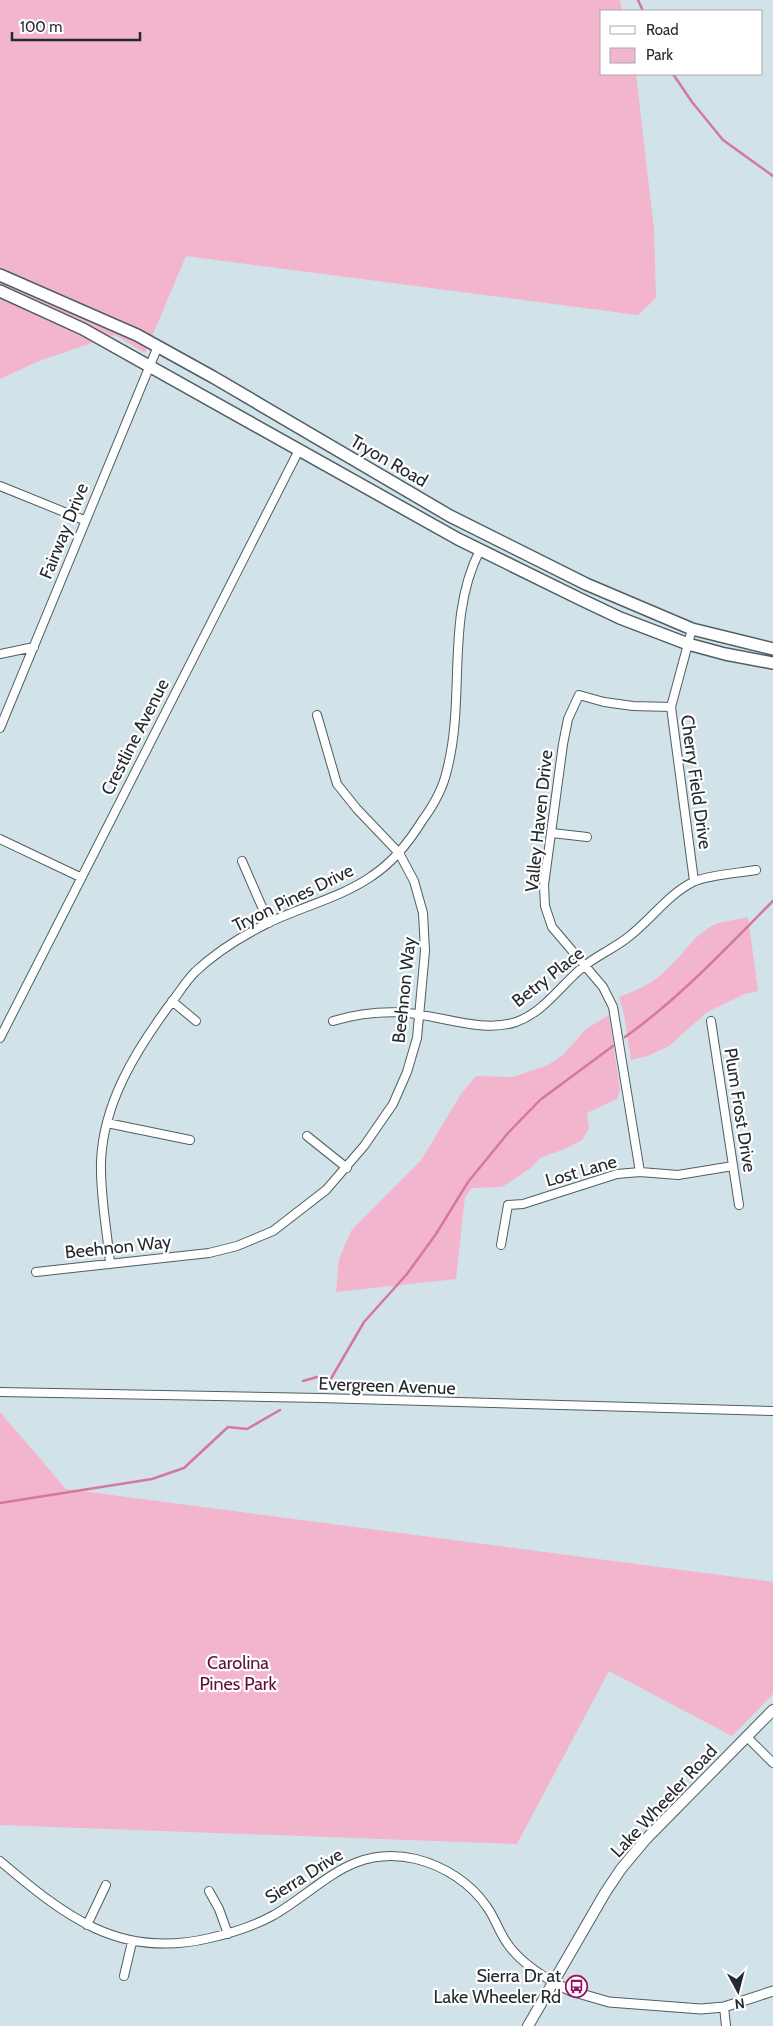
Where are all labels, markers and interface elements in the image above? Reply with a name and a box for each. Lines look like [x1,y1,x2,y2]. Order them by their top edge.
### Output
scale bar [12,10,140,42]
legend [600,10,763,75]
text: 100 m [20,18,62,36]
text: Road [646,21,679,39]
text: Park [646,46,673,64]
street label: Tryon Road [346,430,432,492]
street label: Fairway Drive [35,480,93,582]
street label: Crestline Avenue [96,675,174,799]
street label: Cherry Field Drive [676,713,716,851]
street label: Valley Haven Drive [521,749,557,893]
street label: Tryon Pines Drive [229,859,357,937]
street label: Beehnon Way [387,936,421,1044]
street label: Betry Place [508,942,588,1012]
street label: Plum Frost Drive [719,1046,761,1174]
street label: Lost Lane [543,1150,619,1192]
street label: Beehnon Way [64,1230,172,1264]
street label: Evergreen Avenue [318,1373,456,1399]
park label: Carolina Pines Park [199,1652,278,1695]
street label: Lake Wheeler Road [606,1740,722,1862]
street label: Sierra Drive [261,1843,347,1909]
place label: Sierra Dr at Lake Wheeler Rd [434,1965,561,2008]
north arrow [713,1966,763,2016]
bus stop icon: Sierra Dr at Lake Wheeler Rd [565,1974,589,1998]
text: N [734,1994,746,2013]

